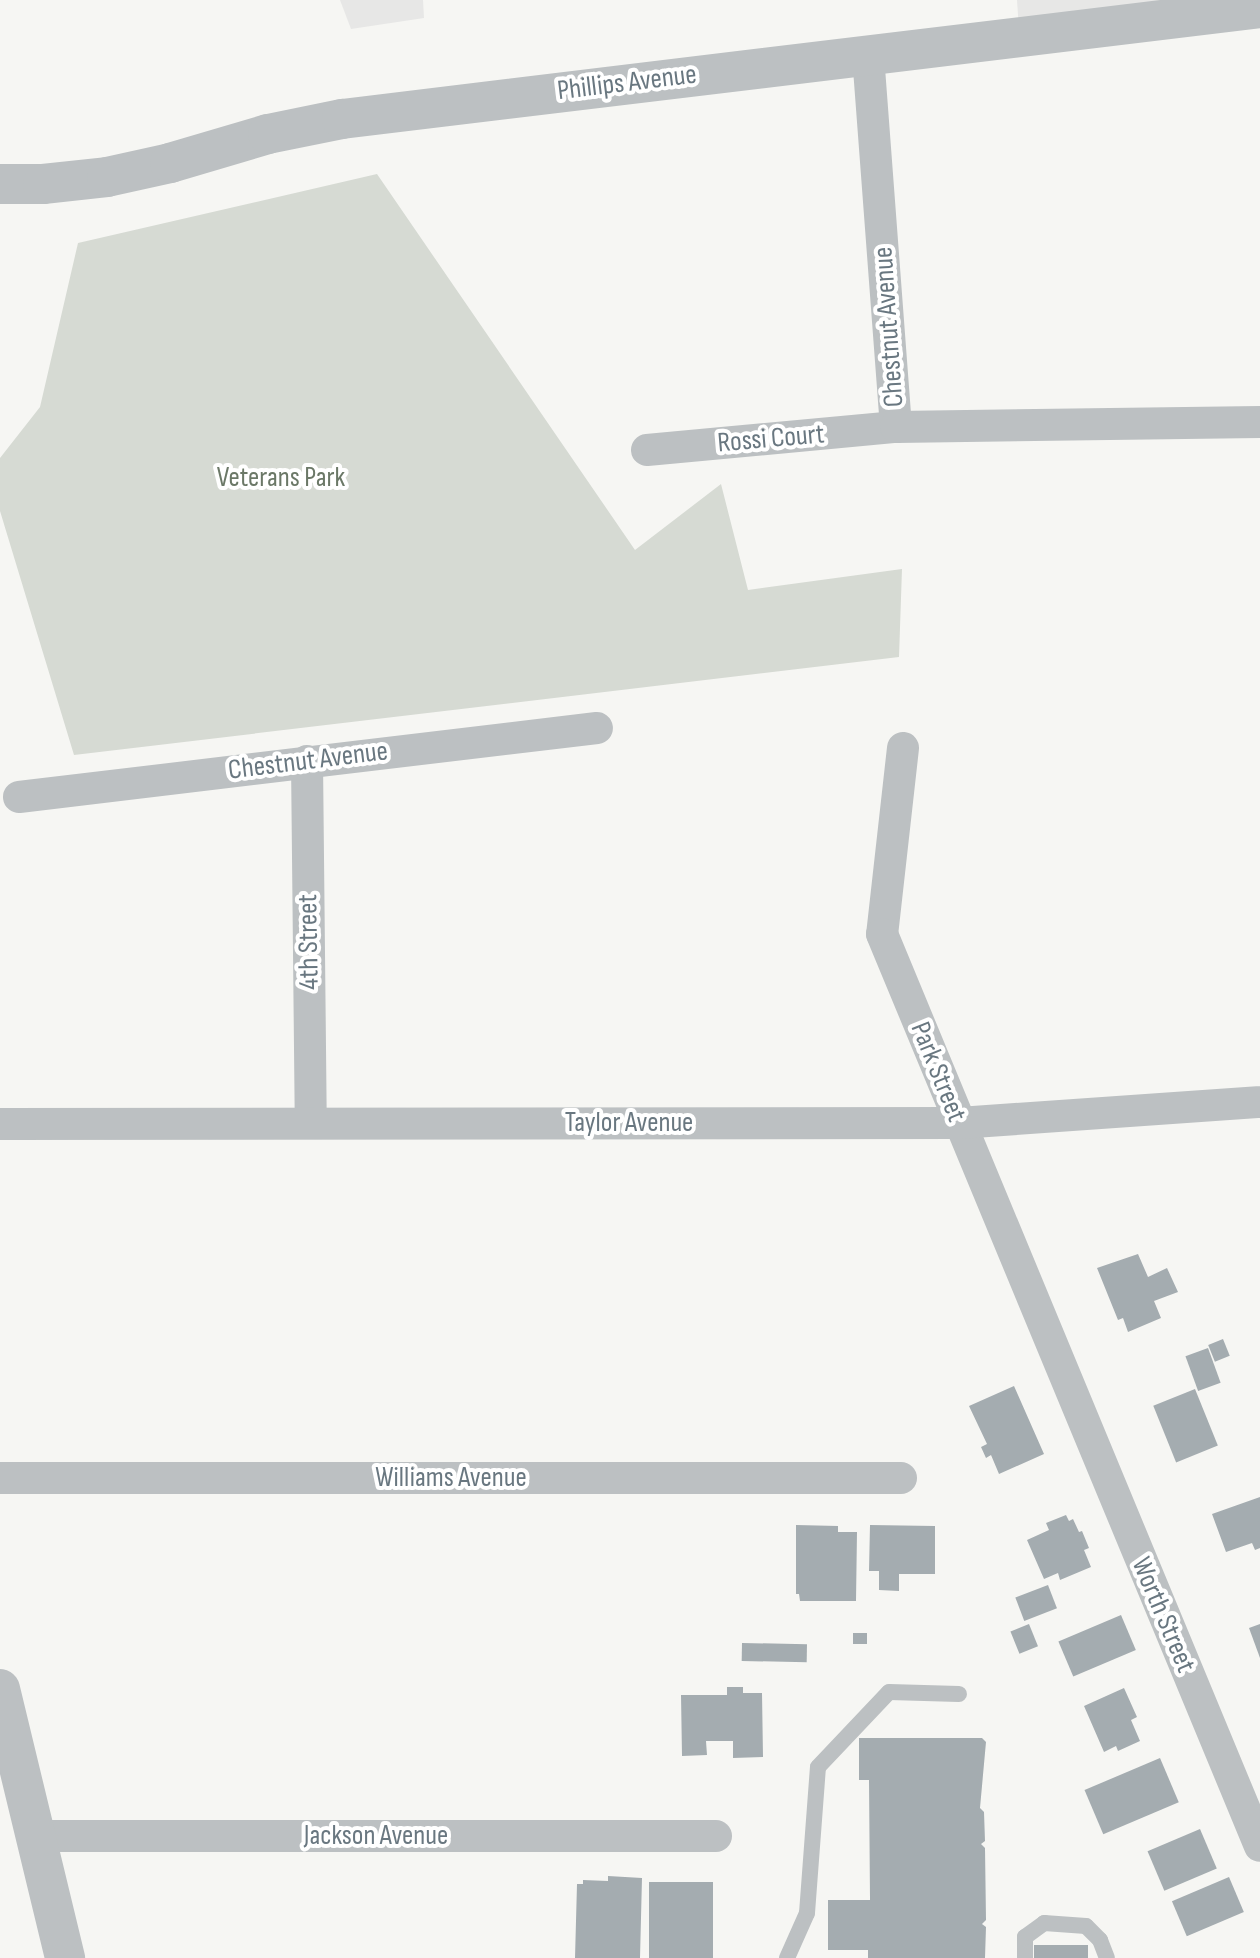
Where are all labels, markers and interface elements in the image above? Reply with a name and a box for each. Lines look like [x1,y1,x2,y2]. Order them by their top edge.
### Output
street label: Phillips Avenue [556,58,698,108]
street label: Chestnut Avenue [867,246,911,408]
street label: Rossi Court [716,418,826,460]
park label: Veterans Park [217,461,345,495]
street label: Chestnut Avenue [226,735,390,787]
street label: 4th Street [291,894,327,990]
street label: Park Street [903,1017,973,1127]
street label: Taylor Avenue [565,1106,693,1140]
street label: Williams Avenue [375,1461,527,1495]
street label: Worth Street [1124,1552,1202,1678]
street label: Jackson Avenue [304,1819,448,1853]

